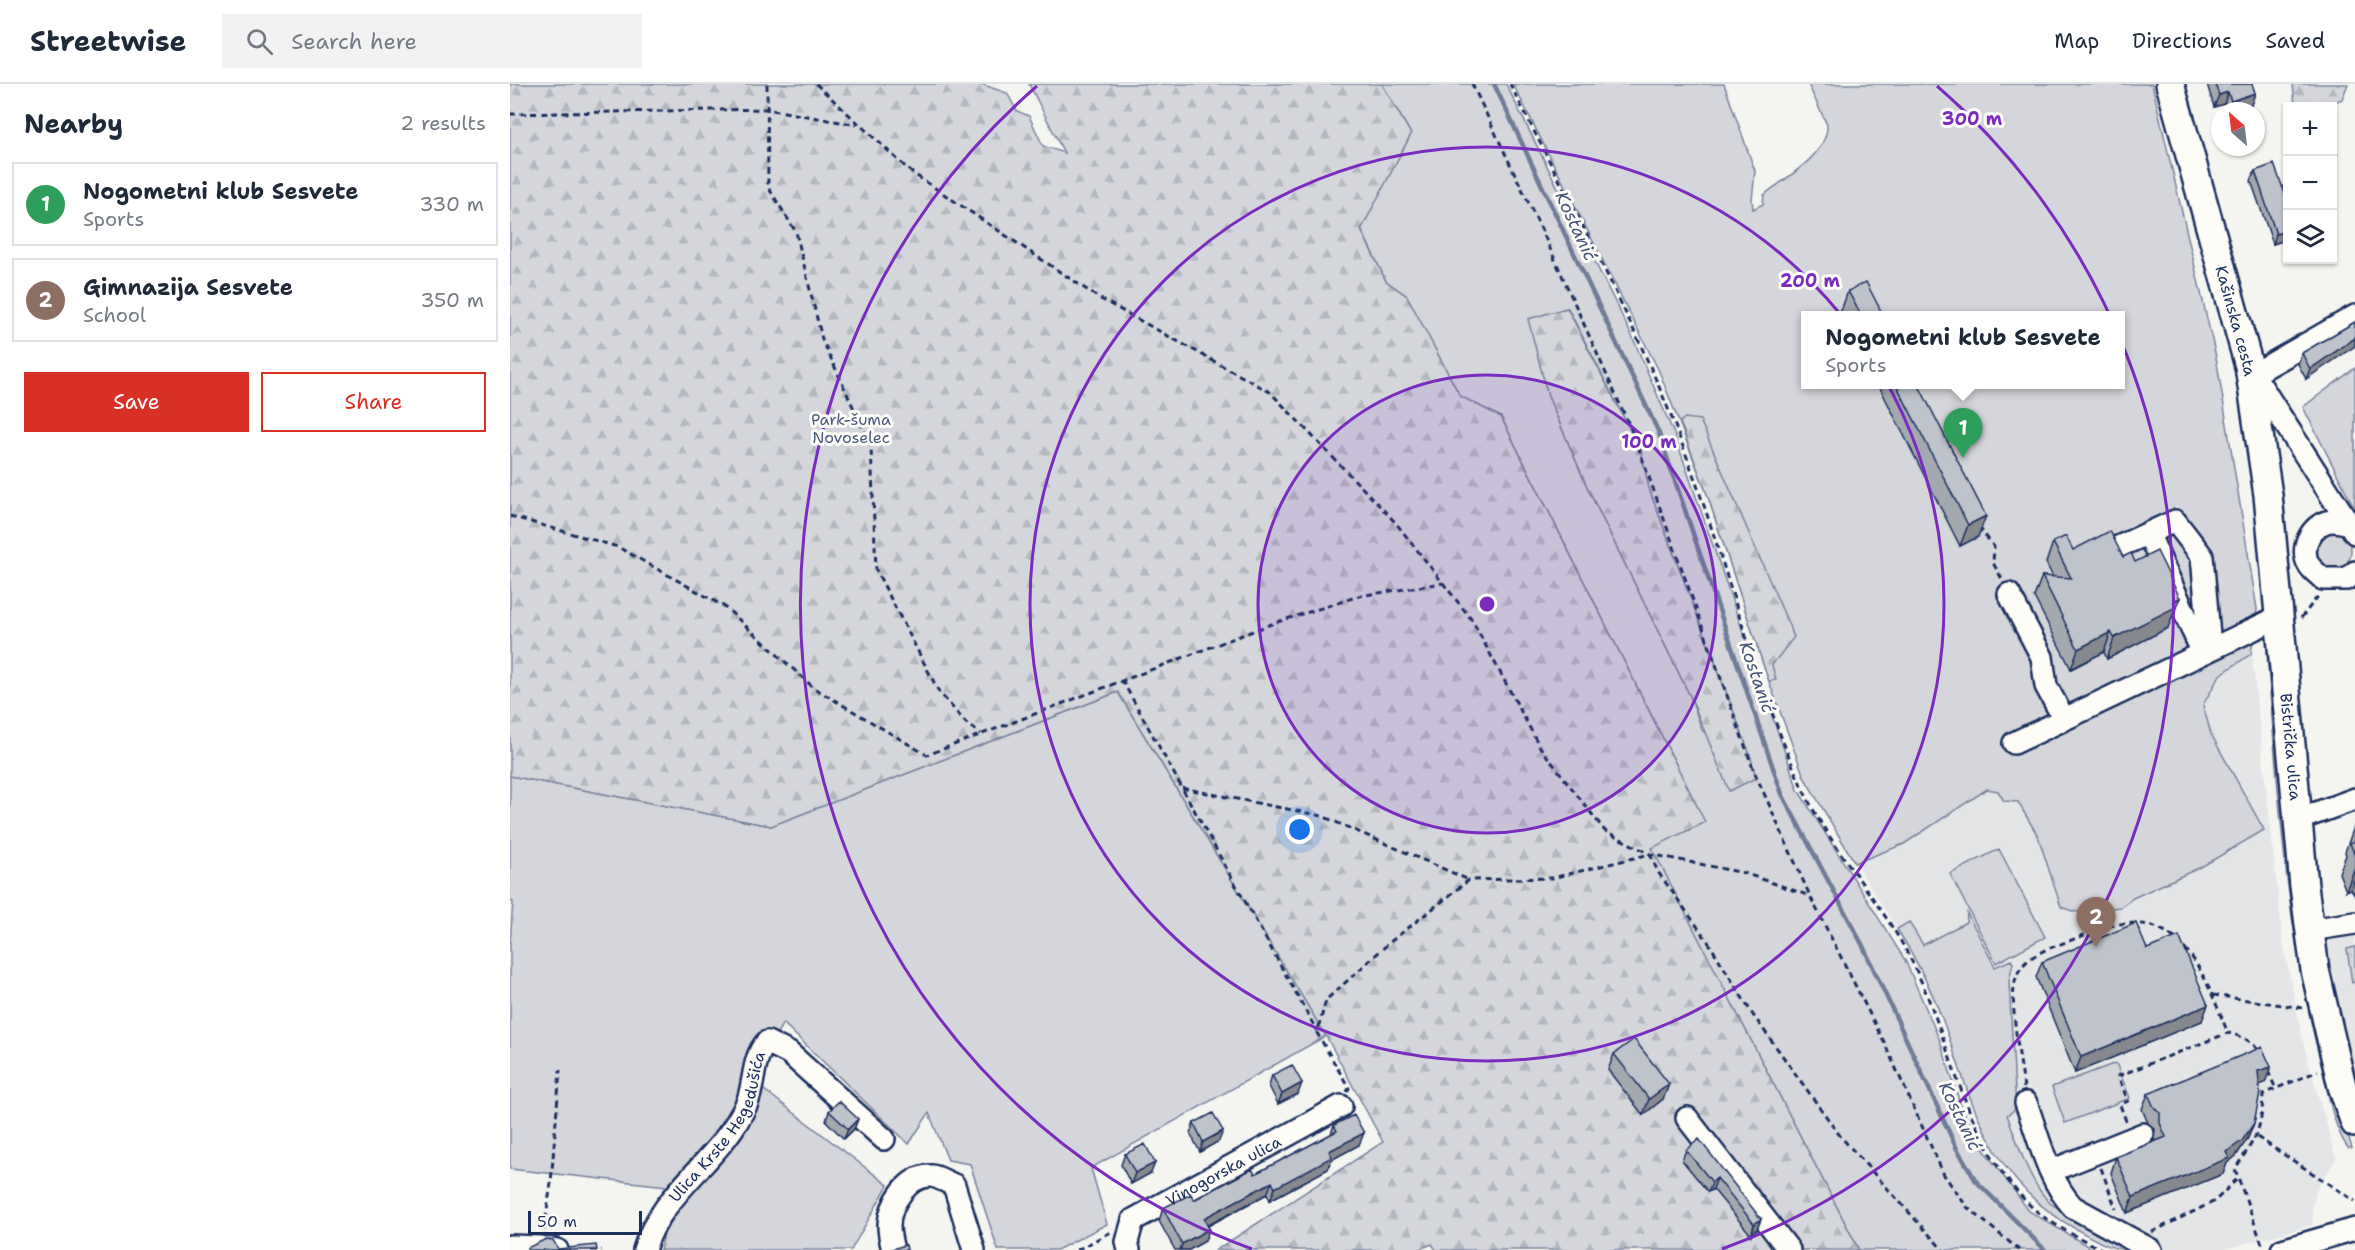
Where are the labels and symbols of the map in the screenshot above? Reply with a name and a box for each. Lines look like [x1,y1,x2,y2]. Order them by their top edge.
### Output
north arrow [2211,102,2265,156]
text: 300 m [1942,107,2003,131]
water label: Kostanić [1550,187,1603,265]
street label: Kašinska cesta [2210,263,2260,378]
text: 200 m [1780,269,1841,293]
pin: 1 [1944,408,1982,458]
park label: Park-šuma Novoselec [811,409,891,448]
text: 100 m [1621,430,1677,454]
centre of rings [1477,594,1497,614]
water label: Kostanić [1734,638,1781,717]
street label: Bistrička ulica [2275,692,2306,801]
your location [1285,815,1314,844]
pin: 2 [2076,898,2116,947]
street label: Ulica Krste Hegedušića [664,1048,770,1206]
water label: Kostanić [1933,1078,1987,1155]
street label: Vinogorska ulica [1162,1131,1285,1211]
scale bar [528,1208,642,1236]

